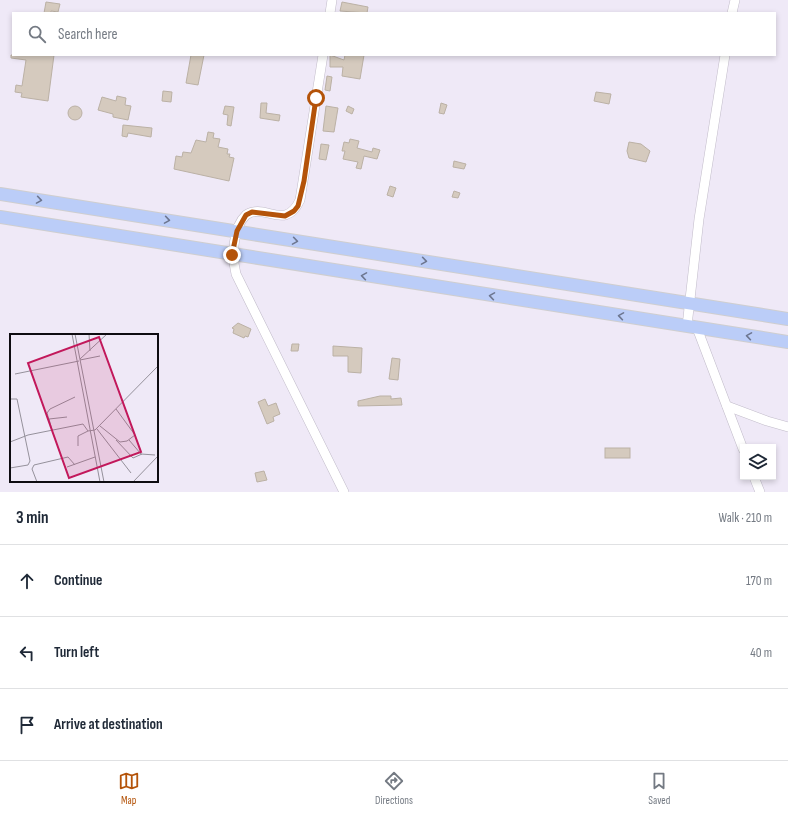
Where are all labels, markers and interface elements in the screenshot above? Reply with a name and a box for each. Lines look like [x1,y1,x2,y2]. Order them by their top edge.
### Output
search box [12,12,776,56]
icon: search [26,23,48,45]
text: Search here [58,25,118,44]
route start [307,89,325,107]
one-way arrow [35,195,42,204]
one-way arrow [164,215,170,224]
one-way arrow [292,236,298,245]
route end [223,246,241,264]
one-way arrow [421,256,427,265]
one-way arrow [361,272,367,281]
one-way arrow [489,292,496,301]
one-way arrow [618,312,624,321]
one-way arrow [746,332,753,341]
inset map [10,334,158,482]
map controls [740,444,776,480]
button: layers [740,444,776,480]
text: 3 min [16,508,49,528]
text: Walk · 210 m [719,510,772,526]
icon: ahead [16,570,38,592]
text: Continue [54,571,103,590]
text: 170 m [746,573,772,589]
icon: left [16,642,38,664]
text: Turn left [54,643,99,662]
text: 40 m [750,645,772,661]
icon: arrive [16,714,38,736]
text: Arrive at destination [54,715,163,734]
tab: Map [118,770,140,807]
tab: Directions [375,770,413,807]
tab: Saved [648,770,670,807]

